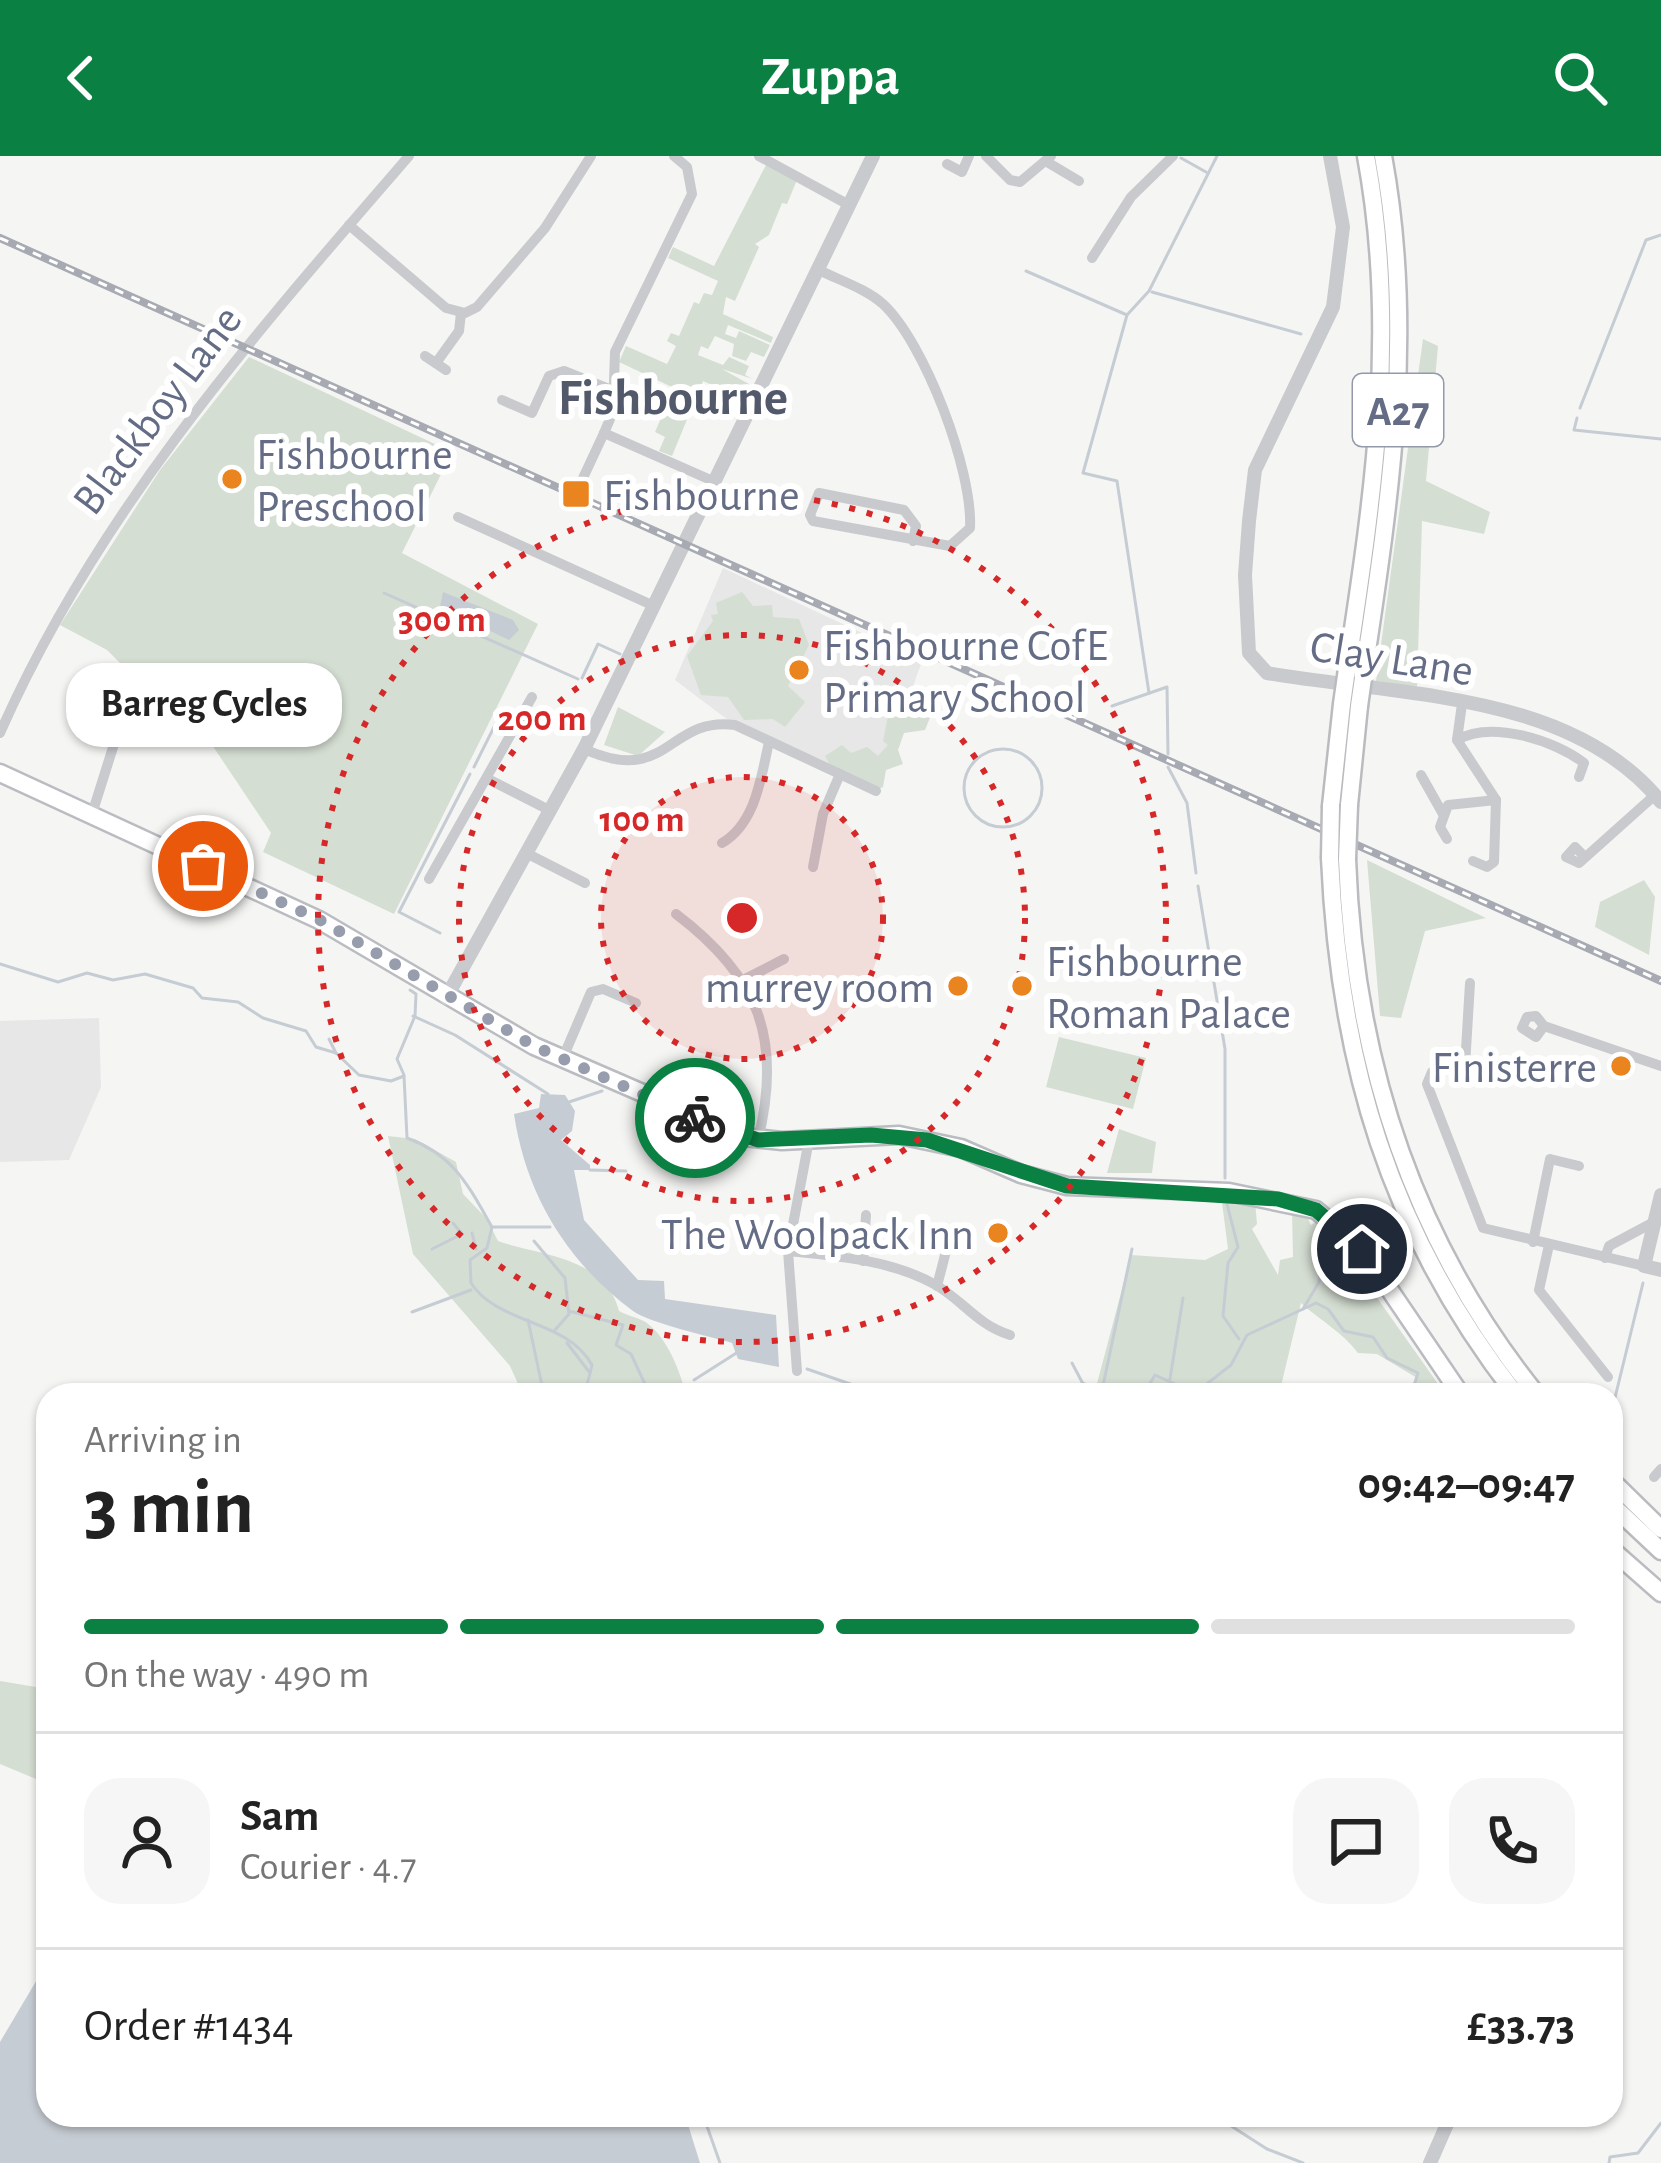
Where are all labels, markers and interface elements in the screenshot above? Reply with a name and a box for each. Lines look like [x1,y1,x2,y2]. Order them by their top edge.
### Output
icon: back [48,45,114,111]
icon: search [1547,45,1613,111]
text: Zuppa [761,51,900,105]
street label: Blackboy Lane [65,298,251,523]
district label: Fishbourne [558,373,788,424]
road number: A27 [1353,374,1443,446]
place label: Fishbourne Preschool [256,433,453,530]
marker: Fishbourne Preschool [219,466,245,492]
place label: Fishbourne [603,474,800,519]
marker: Fishbourne [560,478,592,510]
text: 300 m [398,602,486,638]
place label: Fishbourne CofE Primary School [823,624,1108,721]
street label: Clay Lane [1307,624,1476,695]
marker: Fishbourne CofE Primary School [786,657,812,683]
callout: Barreg Cycles [65,662,341,746]
text: Barreg Cycles [101,685,307,724]
text: 200 m [498,701,586,737]
text: 100 m [600,802,684,838]
pin [152,815,254,917]
icon: bag [170,833,236,899]
centre of rings [721,897,763,939]
place label: Fishbourne Roman Palace [1046,940,1291,1037]
place label: murrey room [705,966,934,1011]
marker: murrey room [945,973,971,999]
marker: Fishbourne Roman Palace [1009,973,1035,999]
place label: Finisterre [1432,1046,1597,1091]
marker: Finisterre [1608,1053,1634,1079]
courier [635,1058,755,1178]
icon: bike [662,1085,728,1151]
pin [1311,1198,1413,1300]
place label: The Woolpack Inn [661,1213,974,1258]
icon: home [1329,1216,1395,1282]
marker: The Woolpack Inn [985,1220,1011,1246]
text: Arriving in [84,1421,242,1460]
text: 09:42–09:47 [1357,1462,1575,1507]
text: 3 min [84,1470,254,1548]
text: On the way · 490 m [84,1656,369,1695]
button: person [84,1778,210,1904]
button: chat [1293,1778,1419,1904]
button: phone [1449,1778,1575,1904]
text: Sam [240,1794,319,1839]
text: Courier · 4.7 [240,1848,417,1887]
text: Order #1434 [84,2004,294,2049]
text: £33.73 [1467,2004,1575,2049]

